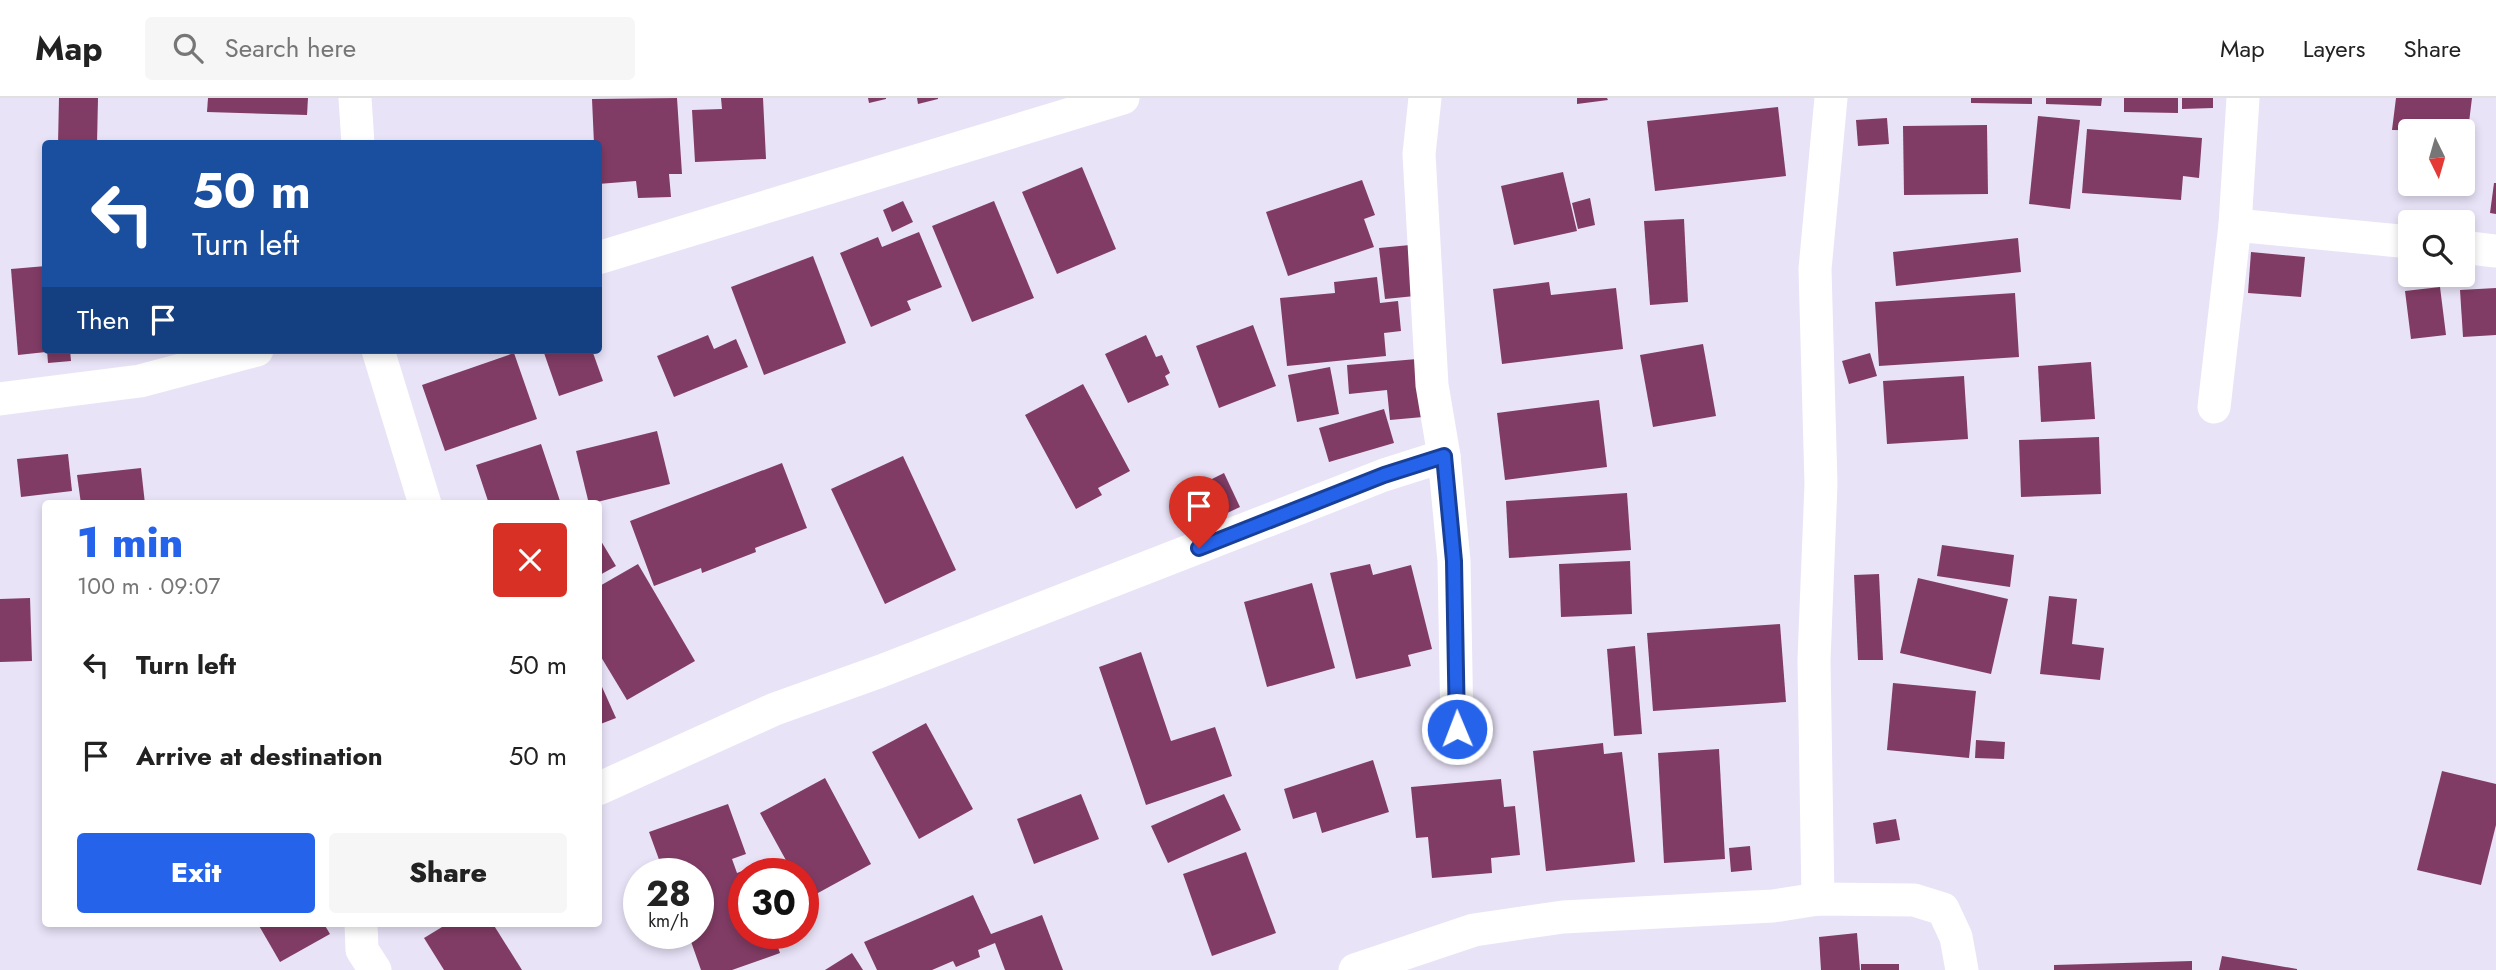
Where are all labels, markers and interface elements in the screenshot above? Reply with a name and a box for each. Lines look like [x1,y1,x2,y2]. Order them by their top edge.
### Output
search box [145,17,635,80]
text: Map [35,25,103,72]
icon: search [169,29,207,67]
text: Search here [225,29,356,67]
text: Map [2220,31,2265,66]
text: Layers [2303,31,2365,66]
text: Share [2403,31,2461,66]
north arrow [2398,119,2474,196]
map controls [2398,119,2475,287]
text: 50 m [192,156,311,226]
icon: left [77,168,168,259]
button: search [2398,210,2475,287]
text: Turn left [192,221,299,267]
text: Then [77,301,130,339]
icon: arrive [144,301,182,339]
pin [1169,476,1229,548]
icon: arrive [1180,487,1218,525]
text: 1 min [77,512,183,573]
button: close [493,523,567,597]
text: 100 m · 09:07 [77,569,220,603]
icon: left [77,646,115,684]
text: Turn left [136,646,236,684]
text: 50 m [509,646,567,684]
position arrow [1420,692,1494,766]
icon: arrive [77,737,115,775]
text: Arrive at destination [136,737,383,775]
text: 50 m [509,737,567,775]
button: Exit [77,833,315,913]
button: Share [329,833,567,913]
speed limit sign: 30 [728,858,819,949]
text: 28 [646,869,691,919]
text: km/h [648,908,689,934]

